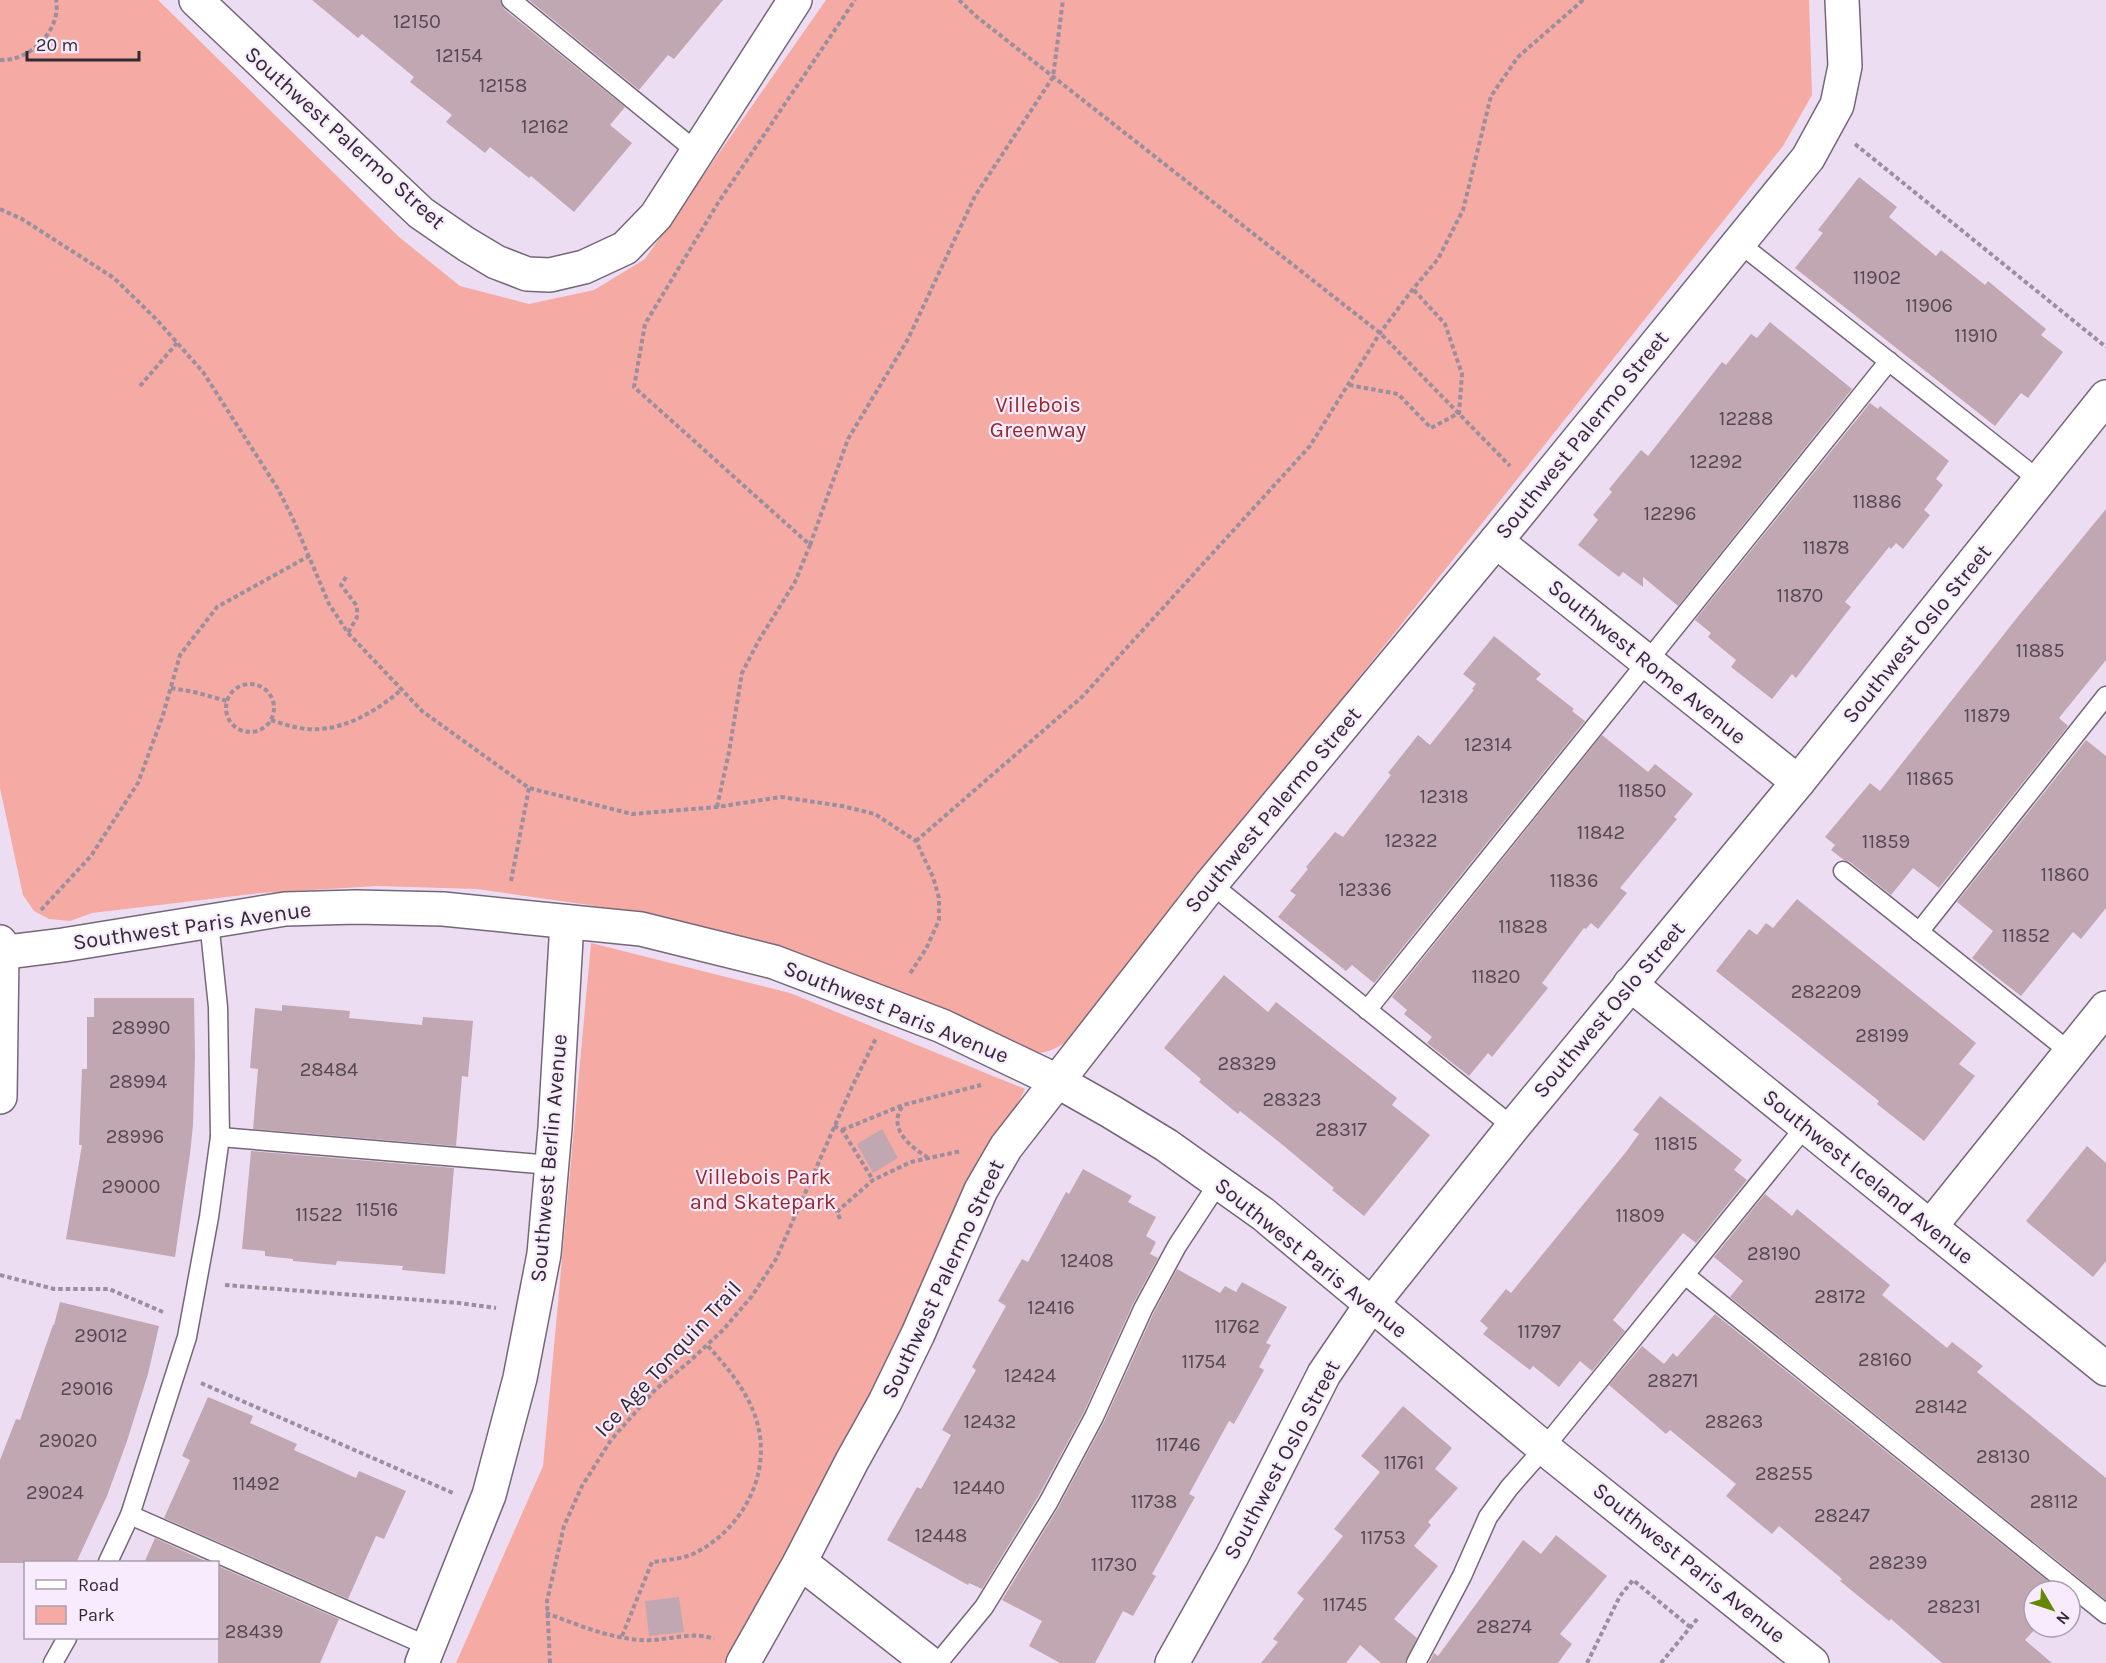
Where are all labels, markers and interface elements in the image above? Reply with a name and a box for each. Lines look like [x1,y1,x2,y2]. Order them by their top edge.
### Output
house number: 12150 [393,10,441,33]
scale bar [27,24,140,62]
text: 20 m [36,34,78,56]
street label: Southwest Palermo Street [240,41,450,235]
house number: 12154 [435,44,483,67]
house number: 12158 [479,74,527,97]
house number: 12162 [521,115,569,138]
house number: 11902 [1853,266,1901,289]
house number: 11906 [1905,294,1953,317]
house number: 11910 [1954,324,1998,347]
street label: Southwest Palermo Street [1490,326,1674,544]
park label: Villebois Greenway [990,392,1086,443]
house number: 12288 [1719,407,1773,430]
house number: 12292 [1690,450,1742,473]
house number: 11886 [1852,490,1902,513]
house number: 12296 [1644,502,1696,525]
house number: 11878 [1802,536,1850,559]
street label: Southwest Oslo Street [1837,540,1997,728]
street label: Southwest Rome Avenue [1543,574,1751,750]
house number: 11870 [1777,584,1823,607]
house number: 11885 [2015,639,2065,662]
street label: Southwest Palermo Street [1179,702,1367,918]
house number: 11879 [1964,704,2010,727]
house number: 12314 [1464,733,1512,756]
house number: 11865 [1906,767,1954,790]
house number: 11850 [1618,779,1666,802]
house number: 12318 [1420,785,1468,808]
house number: 11842 [1577,821,1625,844]
house number: 12322 [1384,829,1438,852]
house number: 11859 [1862,830,1910,853]
house number: 11860 [2041,863,2089,886]
house number: 11836 [1550,869,1598,892]
house number: 12336 [1338,878,1392,901]
street label: Southwest Paris Avenue [71,896,313,956]
house number: 11828 [1498,915,1548,938]
street label: Southwest Oslo Street [1528,917,1690,1103]
house number: 11852 [2002,924,2050,947]
street label: Southwest Paris Avenue [780,955,1012,1069]
house number: 11820 [1472,965,1520,988]
house number: 282209 [1791,980,1861,1003]
house number: 28990 [112,1016,170,1039]
house number: 28199 [1855,1024,1909,1047]
street label: Southwest Berlin Avenue [525,1033,573,1283]
house number: 28329 [1218,1052,1276,1075]
house number: 28484 [300,1058,358,1081]
house number: 28994 [109,1070,167,1093]
street label: Southwest Iceland Avenue [1757,1084,1979,1270]
house number: 28323 [1262,1088,1322,1111]
house number: 28317 [1315,1118,1367,1141]
house number: 28996 [106,1125,164,1148]
house number: 11815 [1654,1132,1698,1155]
street label: Southwest Palermo Street [876,1156,1010,1402]
park label: Villebois Park and Skatepark [690,1164,836,1215]
street label: Southwest Paris Avenue [1209,1172,1413,1344]
house number: 29000 [102,1175,160,1198]
house number: 11516 [356,1198,398,1221]
house number: 11522 [295,1203,343,1226]
house number: 11809 [1616,1204,1664,1227]
house number: 28190 [1747,1242,1801,1265]
house number: 12408 [1060,1249,1114,1272]
street label: Ice Age Tonquin Trail [589,1276,747,1442]
house number: 28172 [1814,1285,1866,1308]
house number: 12416 [1027,1296,1075,1319]
house number: 11762 [1214,1315,1260,1338]
house number: 11797 [1517,1320,1561,1343]
house number: 29012 [74,1324,128,1347]
house number: 28160 [1858,1348,1912,1371]
house number: 11754 [1181,1350,1227,1373]
street label: Southwest Oslo Street [1218,1356,1346,1564]
house number: 12424 [1004,1364,1056,1387]
house number: 28271 [1647,1369,1699,1392]
house number: 29016 [60,1377,114,1400]
house number: 28142 [1914,1395,1968,1418]
house number: 12432 [964,1410,1016,1433]
house number: 28263 [1705,1410,1763,1433]
house number: 29020 [39,1429,97,1452]
house number: 11746 [1155,1433,1201,1456]
house number: 28130 [1976,1445,2030,1468]
house number: 11761 [1384,1451,1424,1474]
house number: 28255 [1755,1462,1813,1485]
house number: 11492 [232,1472,280,1495]
house number: 12440 [953,1476,1005,1499]
street label: Southwest Paris Avenue [1587,1477,1791,1649]
house number: 29024 [26,1481,84,1504]
house number: 11738 [1131,1490,1177,1513]
house number: 28112 [2030,1490,2078,1513]
house number: 28247 [1814,1504,1871,1527]
house number: 12448 [915,1524,967,1547]
house number: 11753 [1360,1526,1406,1549]
house number: 28239 [1869,1551,1927,1574]
house number: 11730 [1091,1553,1137,1576]
legend [24,1561,219,1639]
text: Road [78,1574,119,1596]
north arrow [2022,1579,2082,1639]
house number: 11745 [1322,1593,1368,1616]
house number: 28231 [1927,1595,1981,1618]
text: Park [78,1604,115,1626]
text: N [2052,1608,2074,1629]
house number: 28274 [1476,1615,1532,1638]
house number: 28439 [225,1620,283,1643]

